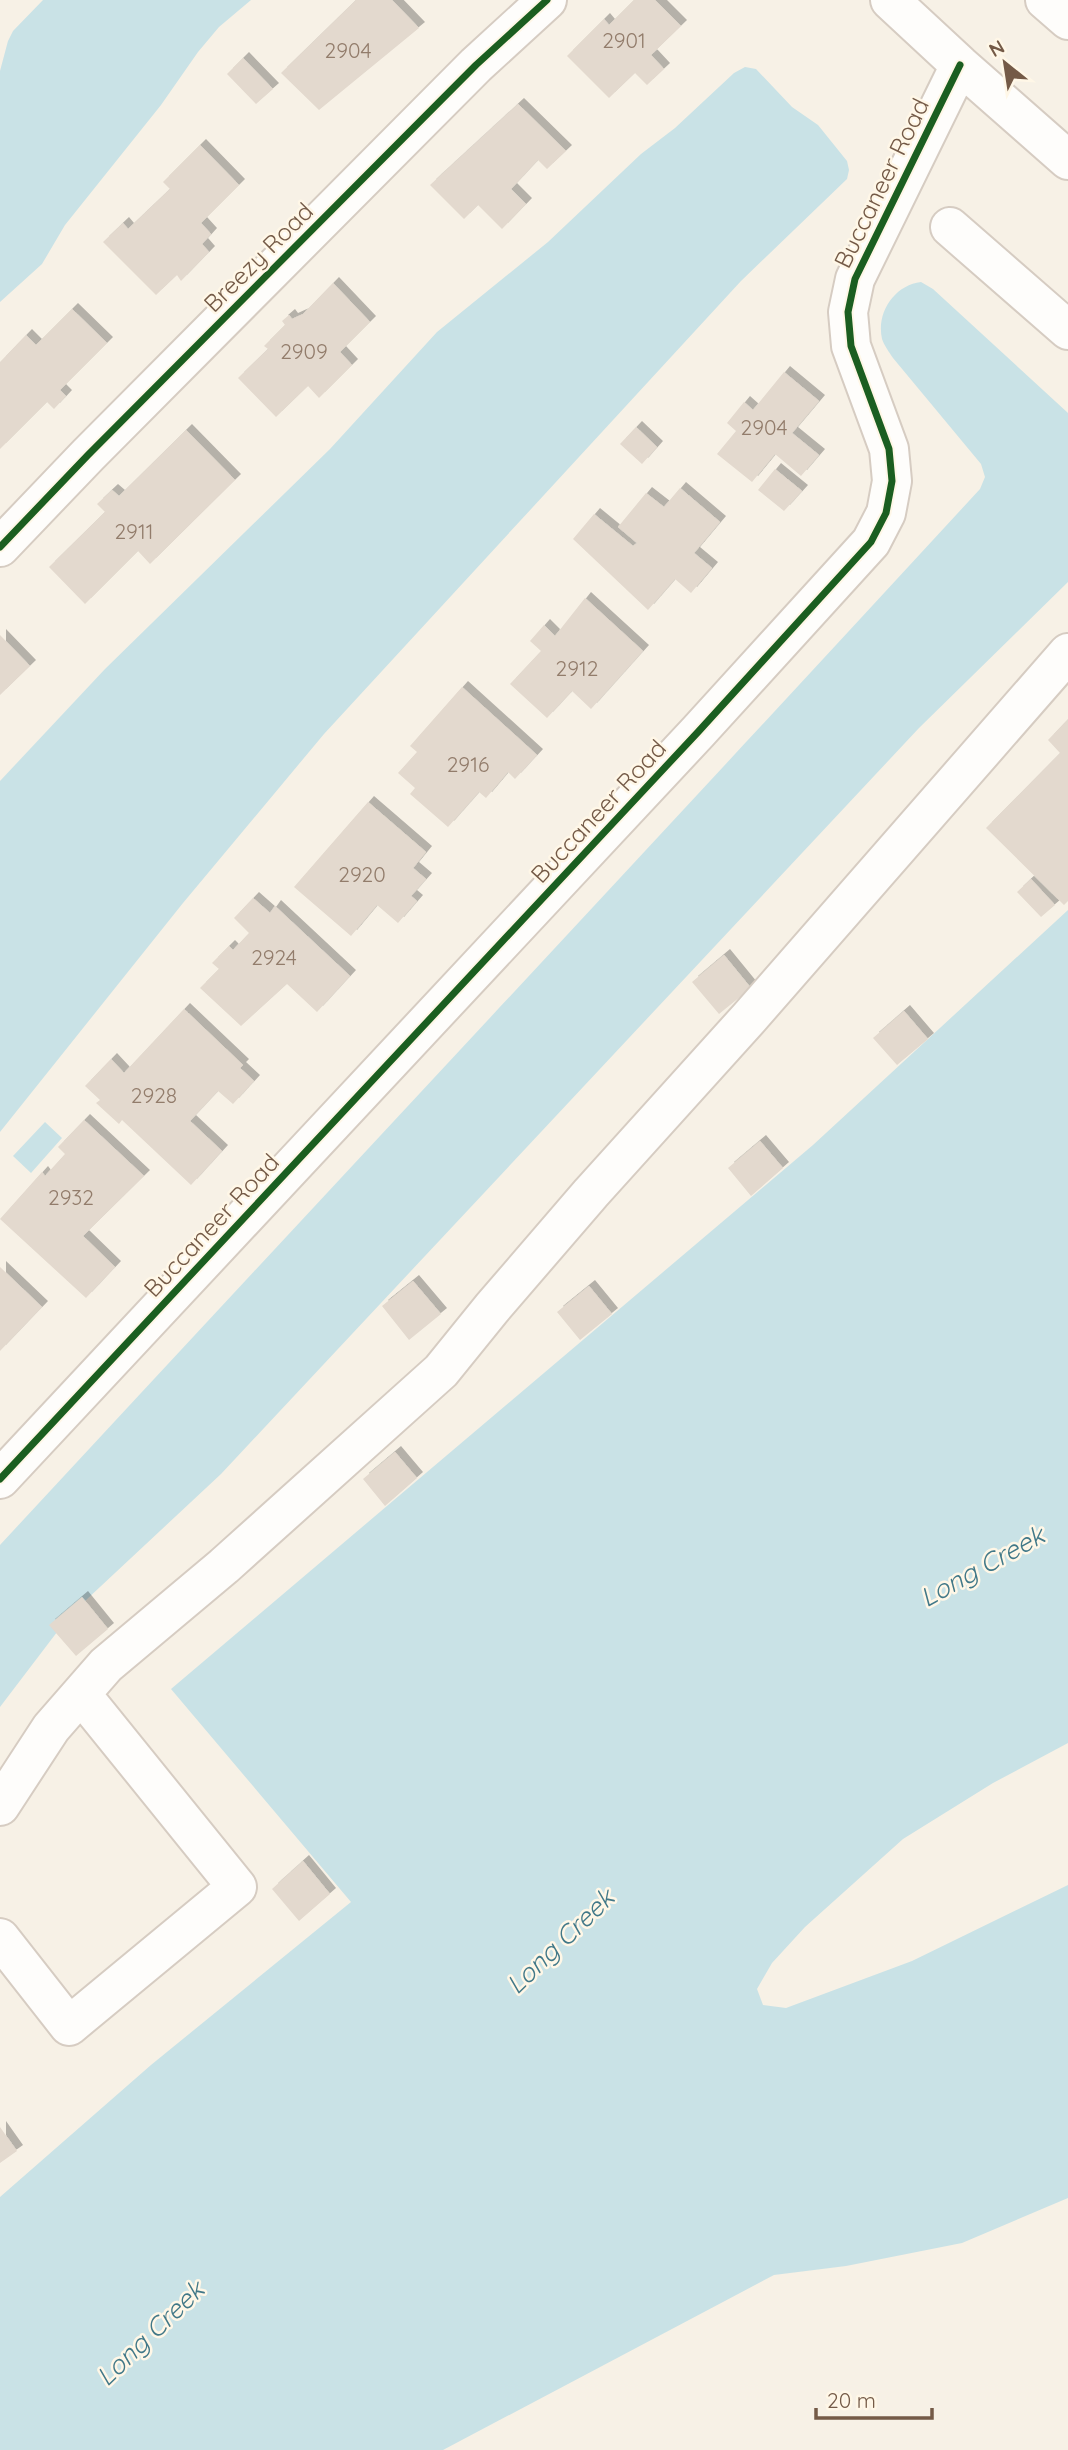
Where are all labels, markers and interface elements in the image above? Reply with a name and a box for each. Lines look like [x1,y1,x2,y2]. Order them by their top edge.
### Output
house number: 2901 [602,27,646,53]
north arrow [970,28,1040,98]
text: N [984,34,1009,62]
house number: 2904 [325,37,371,63]
street label: Buccaneer Road [827,93,935,273]
street label: Breezy Road [197,196,319,318]
house number: 2909 [280,338,328,364]
house number: 2904 [741,414,787,440]
house number: 2911 [114,518,154,544]
house number: 2912 [556,655,598,681]
street label: Buccaneer Road [524,733,672,889]
house number: 2916 [447,751,489,777]
house number: 2920 [338,861,386,887]
house number: 2924 [251,944,297,970]
house number: 2928 [131,1082,177,1108]
street label: Buccaneer Road [137,1147,285,1303]
house number: 2932 [48,1184,94,1210]
water label: Long Creek [914,1517,1052,1614]
water label: Long Creek [499,1880,622,2001]
water label: Long Creek [89,2272,212,2393]
scale bar [816,2376,932,2420]
text: 20 m [827,2387,876,2413]

